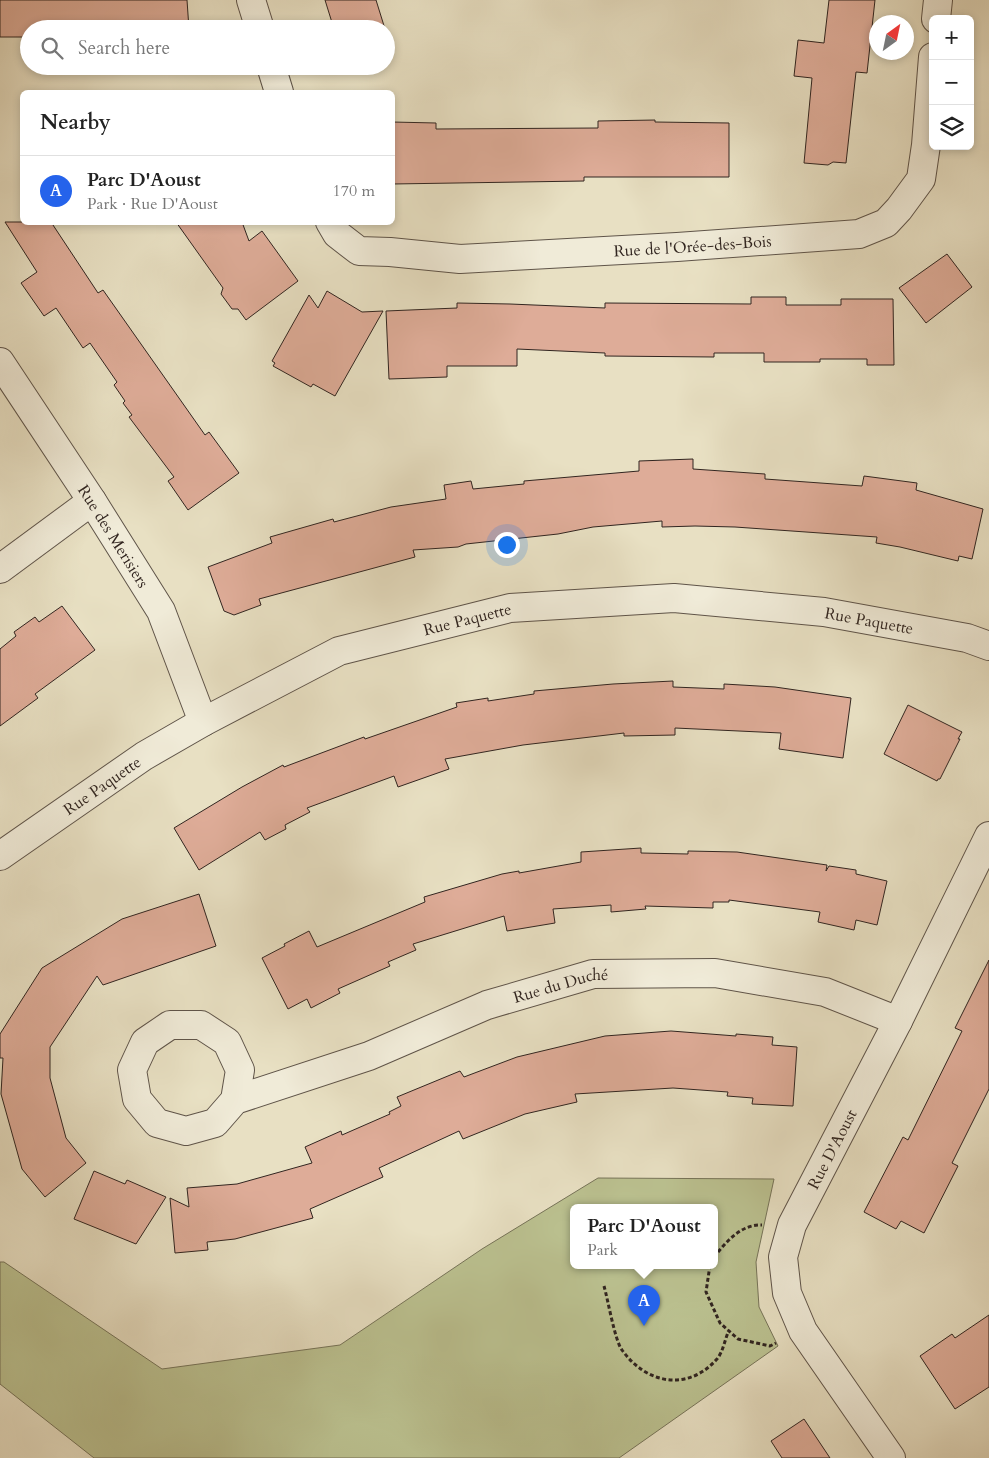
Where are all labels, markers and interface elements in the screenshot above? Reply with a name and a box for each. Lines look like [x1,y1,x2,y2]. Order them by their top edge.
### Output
north arrow [869,15,914,60]
map controls [929,15,974,150]
button: + [929,15,974,60]
search box [20,20,395,75]
icon: search [38,34,66,62]
text: Search here [78,35,170,61]
button: − [929,60,974,105]
button: layers [929,105,974,150]
text: Nearby [40,108,111,137]
text: Parc D'Aoust [87,167,201,193]
text: A [50,180,62,202]
text: 170 m [333,180,375,202]
text: Park · Rue D'Aoust [87,193,218,215]
street label: Rue de l'Orée-des-Bois [613,230,772,262]
street label: Rue des Merisiers [72,481,154,592]
your location [494,532,520,558]
street label: Rue Paquette [421,598,514,641]
street label: Rue Paquette [823,602,915,640]
street label: Rue Paquette [59,751,146,821]
street label: Rue du Duché [511,964,608,1009]
street label: Rue D'Aoust [803,1106,862,1193]
popup [570,1204,718,1269]
text: Parc D'Aoust [587,1213,701,1239]
text: Park [587,1239,618,1261]
pin: A [628,1285,660,1326]

